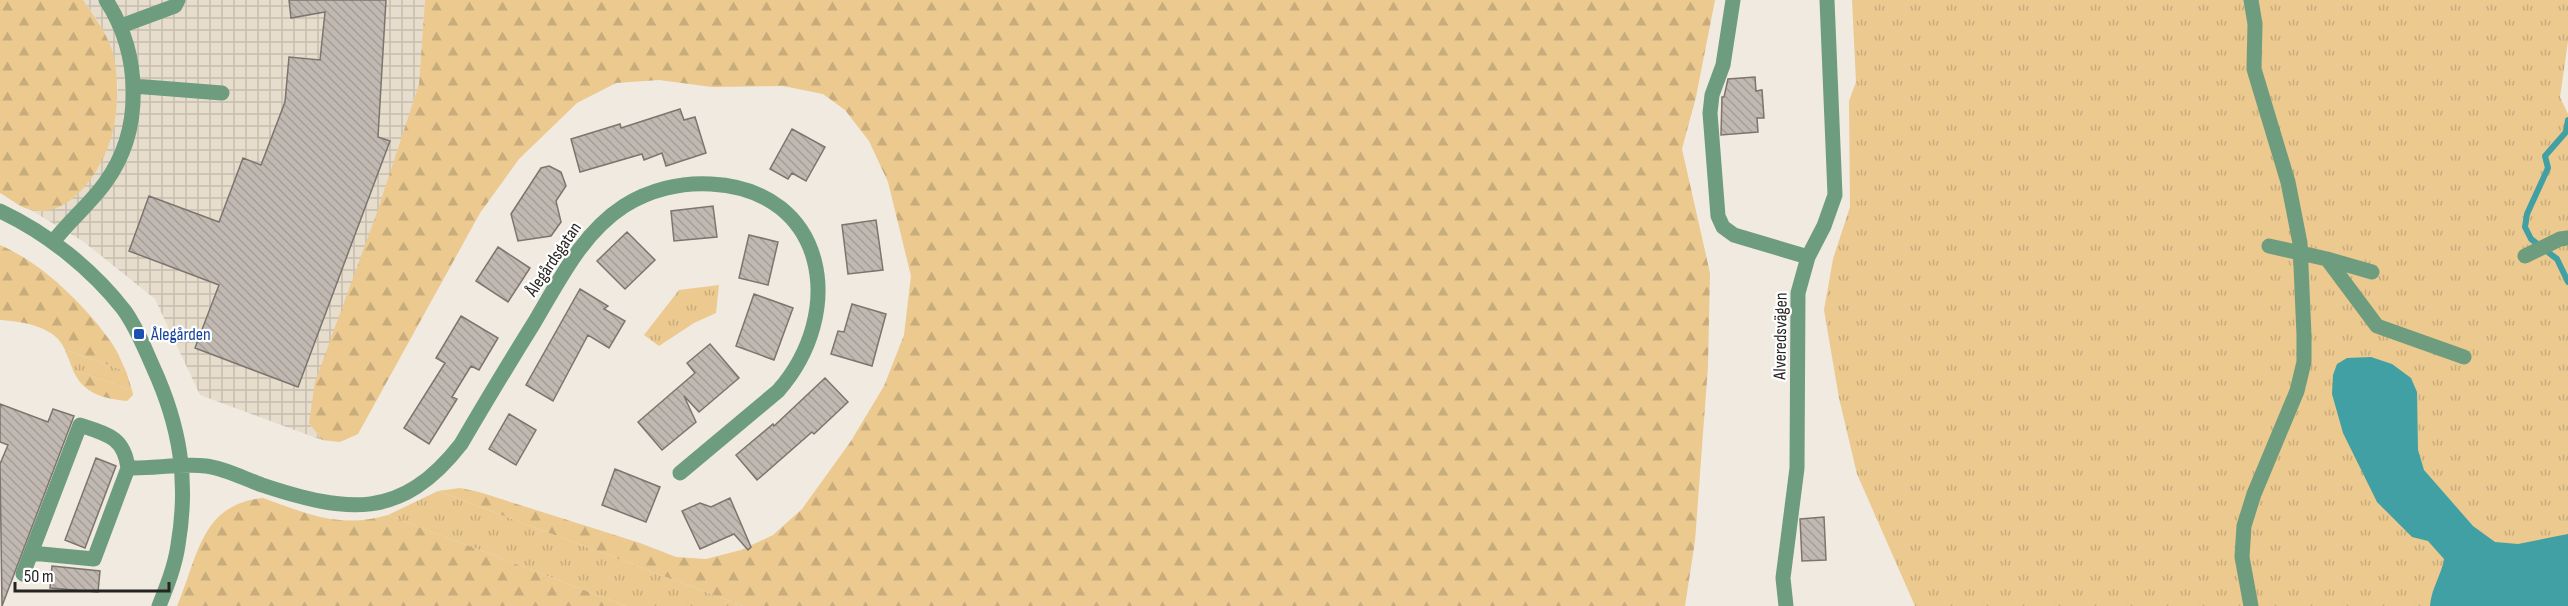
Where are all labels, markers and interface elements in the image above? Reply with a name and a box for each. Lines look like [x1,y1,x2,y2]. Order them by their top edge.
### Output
street label: Ålegårdsgatan [520,218,586,301]
street label: Alveredsvägen [1769,292,1792,381]
place label: Ålegården [150,324,211,345]
marker: Ålegården [132,327,146,341]
scale bar [15,555,170,593]
text: 50 m [24,566,54,587]

